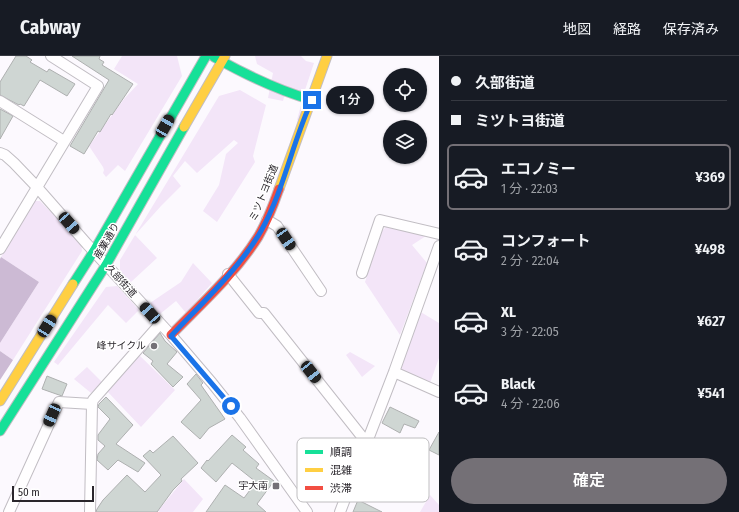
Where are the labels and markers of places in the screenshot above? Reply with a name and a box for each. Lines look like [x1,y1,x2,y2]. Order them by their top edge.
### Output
place label: 峰サイクル [97,340,146,352]
marker: 峰サイクル [149,341,159,351]
place label: 宇大南 [238,480,268,492]
marker: 宇大南 [271,481,281,491]

